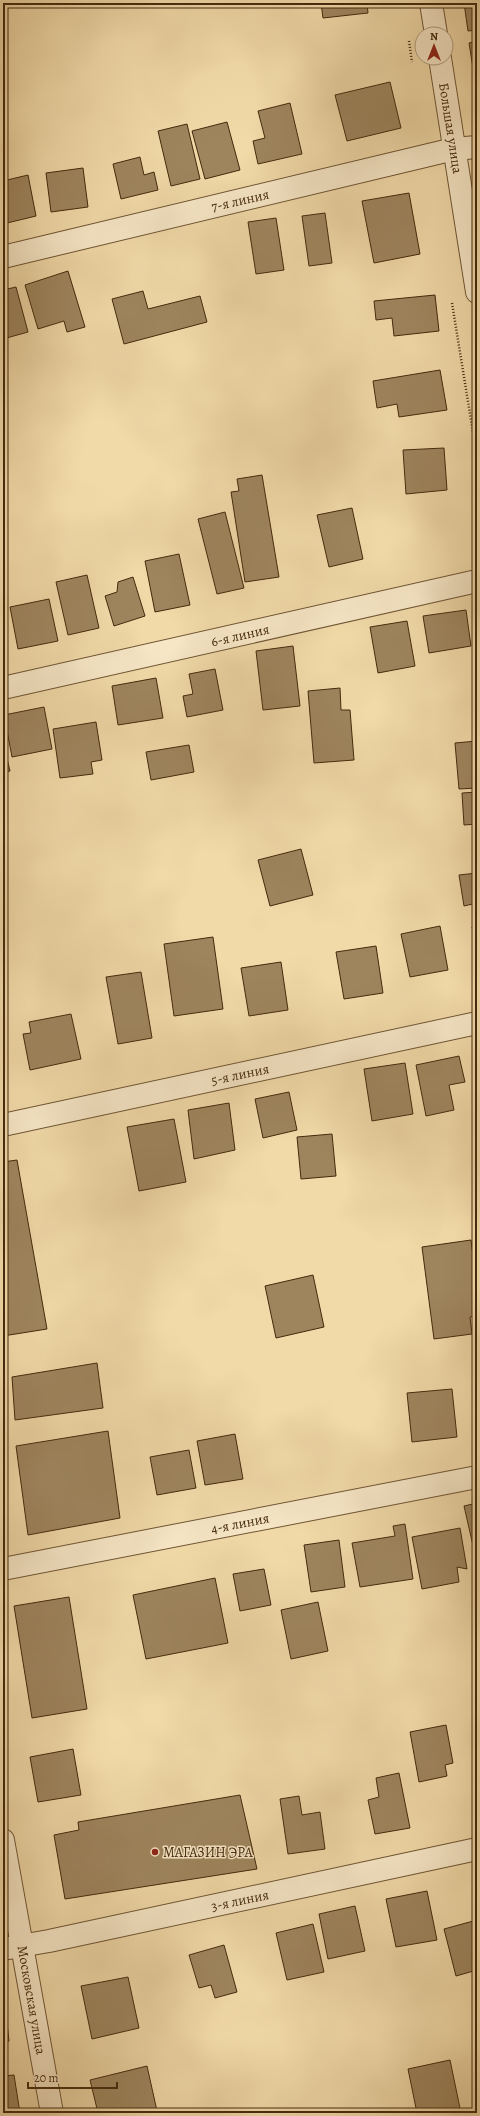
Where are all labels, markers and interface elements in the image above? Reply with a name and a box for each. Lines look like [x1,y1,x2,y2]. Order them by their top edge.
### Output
north arrow [414,26,454,66]
text: N [430,29,438,44]
street label: Большая улица [434,81,467,175]
street label: 7-я линия [209,185,271,216]
street label: 6-я линия [209,620,271,651]
street label: 5-я линия [209,1059,271,1090]
street label: 4-я линия [209,1508,271,1538]
place label: МАГАЗИН ЭРА [163,1843,254,1862]
marker: МАГАЗИН ЭРА [150,1847,160,1857]
street label: 3-я линия [209,1885,271,1916]
street label: Московская улица [13,1944,51,2057]
scale bar [28,2064,117,2090]
text: 20 m [34,2070,58,2086]

